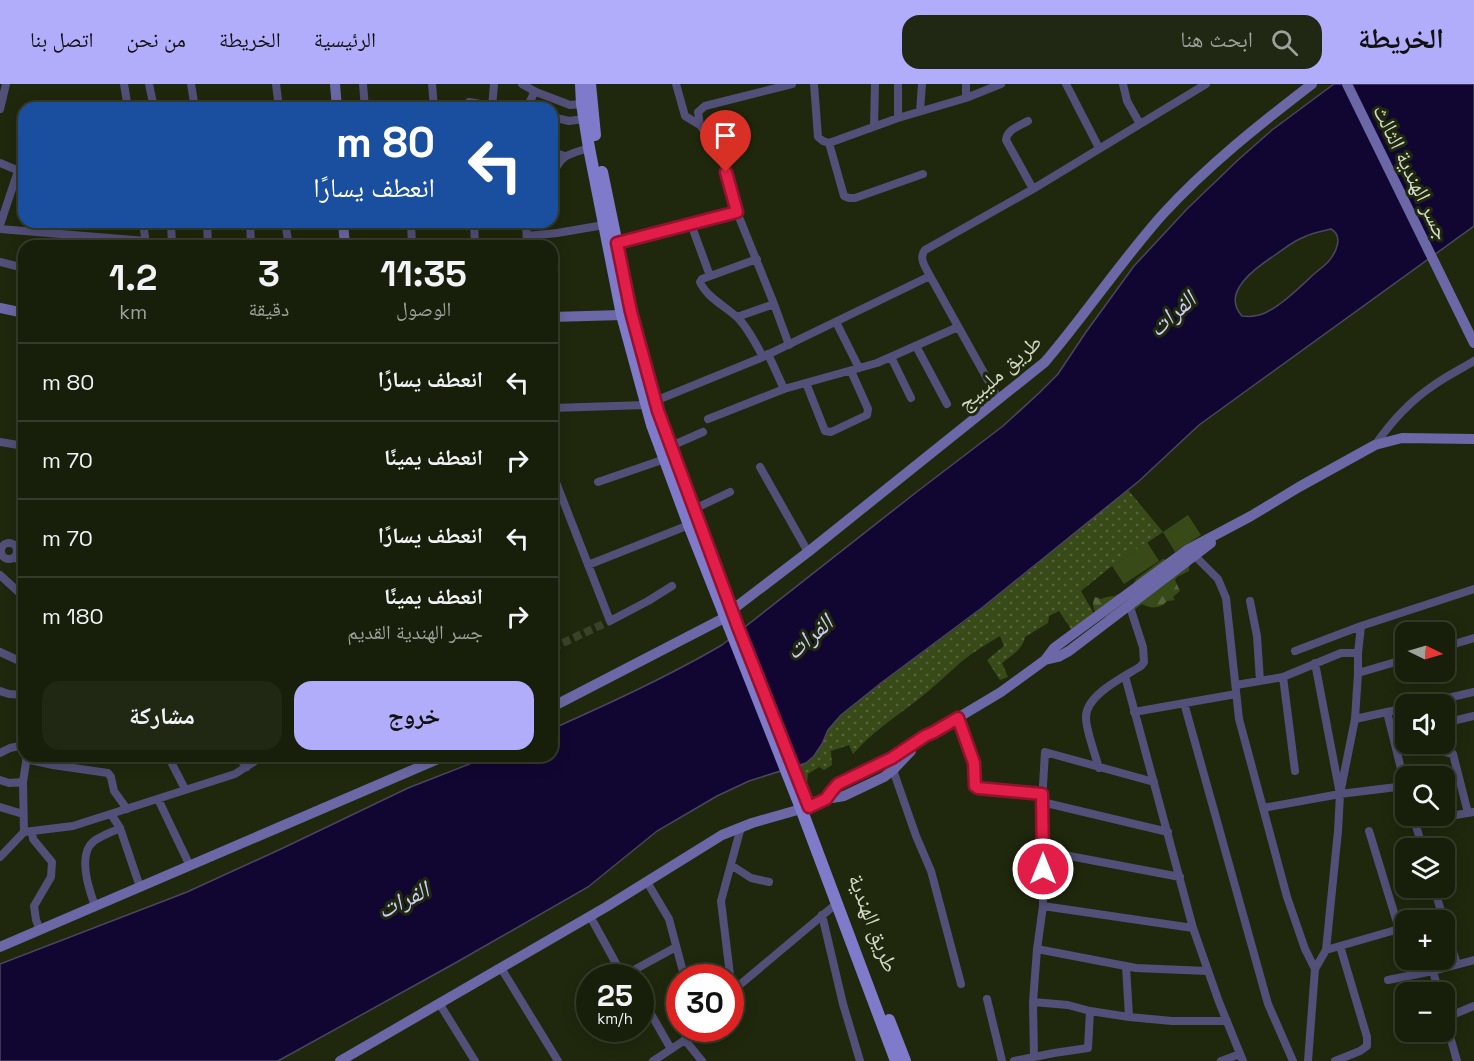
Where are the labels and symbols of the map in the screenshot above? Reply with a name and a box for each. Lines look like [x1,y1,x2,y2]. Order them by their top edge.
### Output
street label: جسر الهندية الثالث [1367,100,1457,244]
pin [700,110,751,172]
water label: الفرات [1141,283,1204,343]
street label: طريق مليبيج [951,328,1047,416]
water label: الفرات [778,606,841,666]
north arrow [1395,622,1455,682]
position arrow [1011,837,1075,901]
street label: طريق الهندية [842,870,906,976]
water label: الفرات [372,873,436,925]
speed limit sign: 30 [666,964,744,1042]

